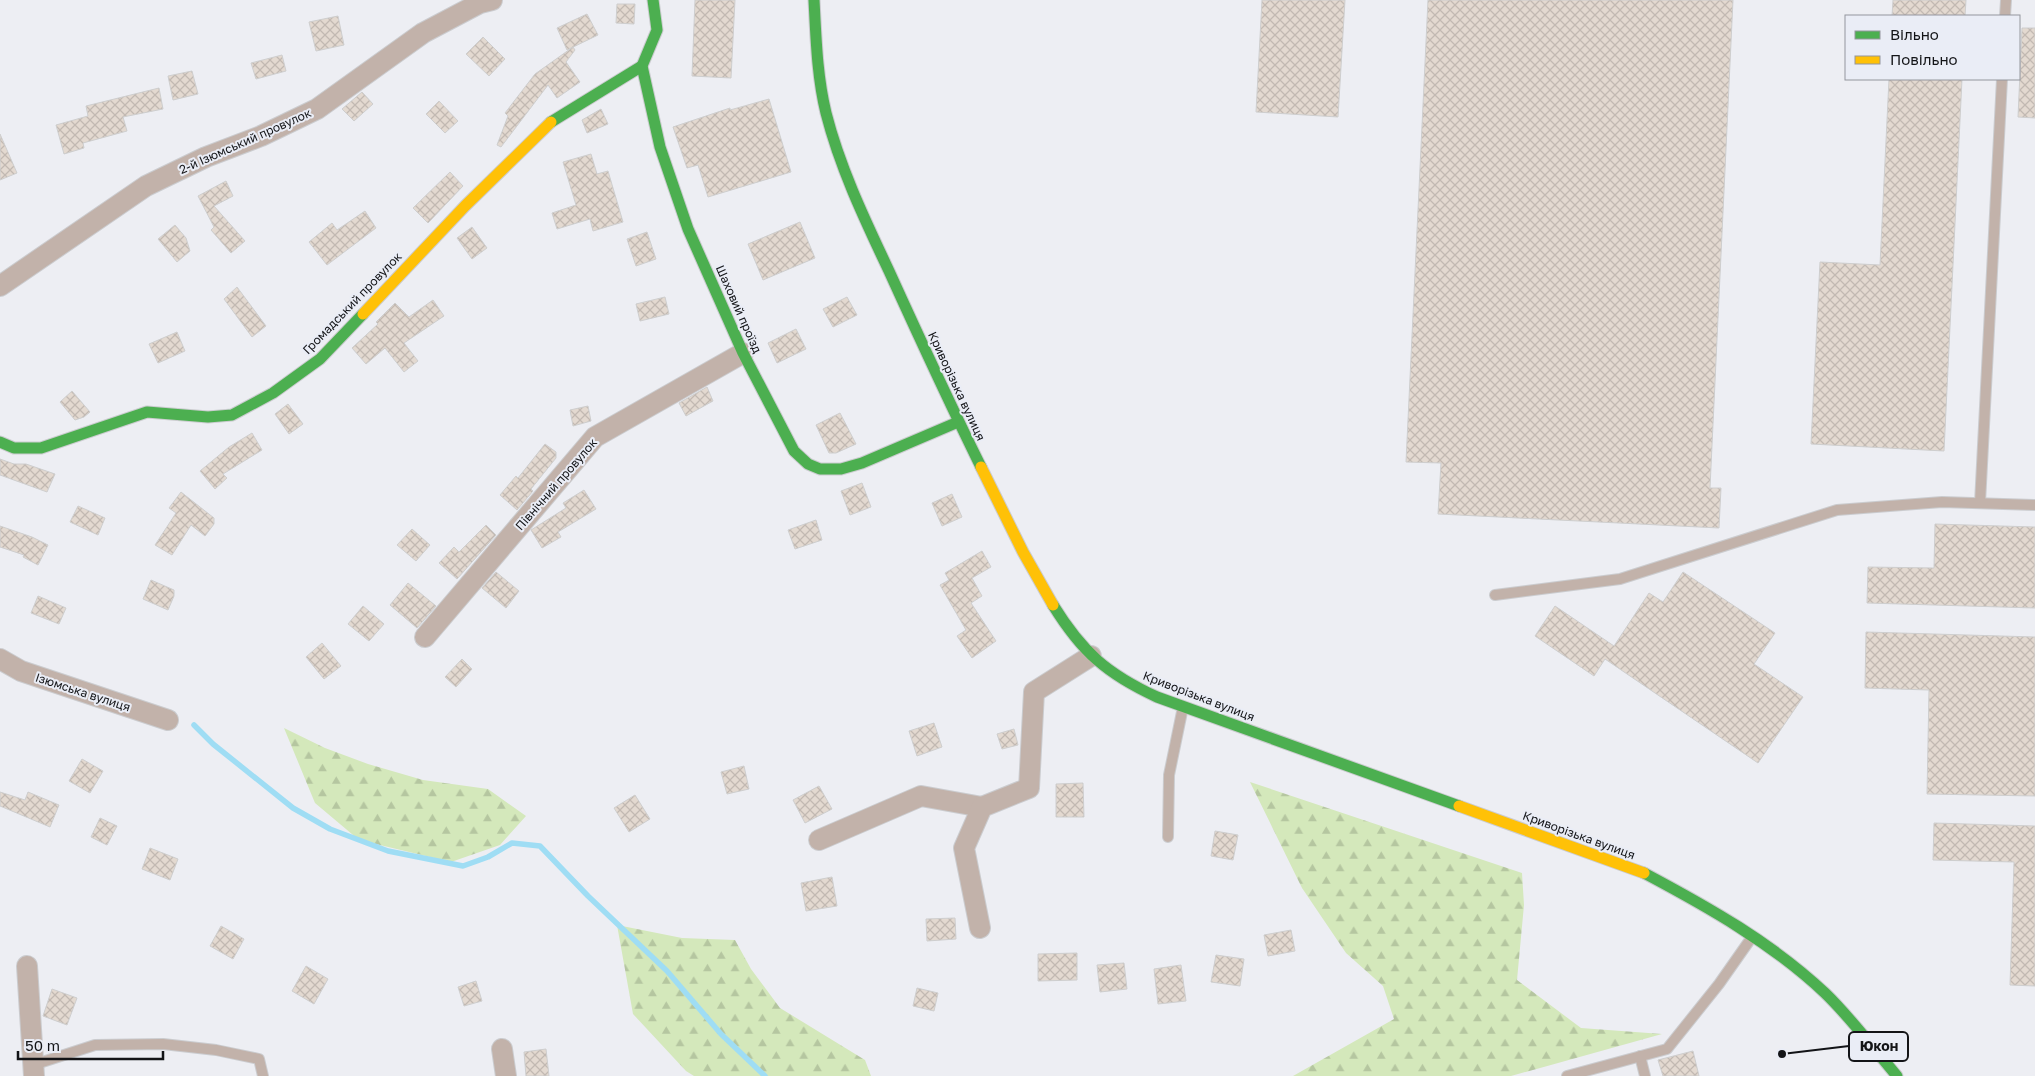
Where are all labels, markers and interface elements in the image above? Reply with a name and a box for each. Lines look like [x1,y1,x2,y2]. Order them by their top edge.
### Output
legend [1845,15,2020,80]
text: Вільно [1890,25,1939,43]
text: Повільно [1890,50,1958,68]
street label: 2-й Ізюмський провулок [177,105,314,177]
street label: Громадський провулок [299,249,405,357]
street label: Шаховий проїзд [713,263,765,355]
street label: Криворізька вулиця [925,329,989,443]
street label: Північний провулок [512,435,600,533]
street label: Криворізька вулиця [1141,668,1257,724]
street label: Ізюмська вулиця [34,670,132,714]
street label: Криворізька вулиця [1521,808,1637,862]
scale bar [18,1028,162,1060]
callout: Юкон [1849,1032,1908,1061]
text: 50 m [25,1036,60,1054]
text: Юкон [1860,1037,1898,1054]

